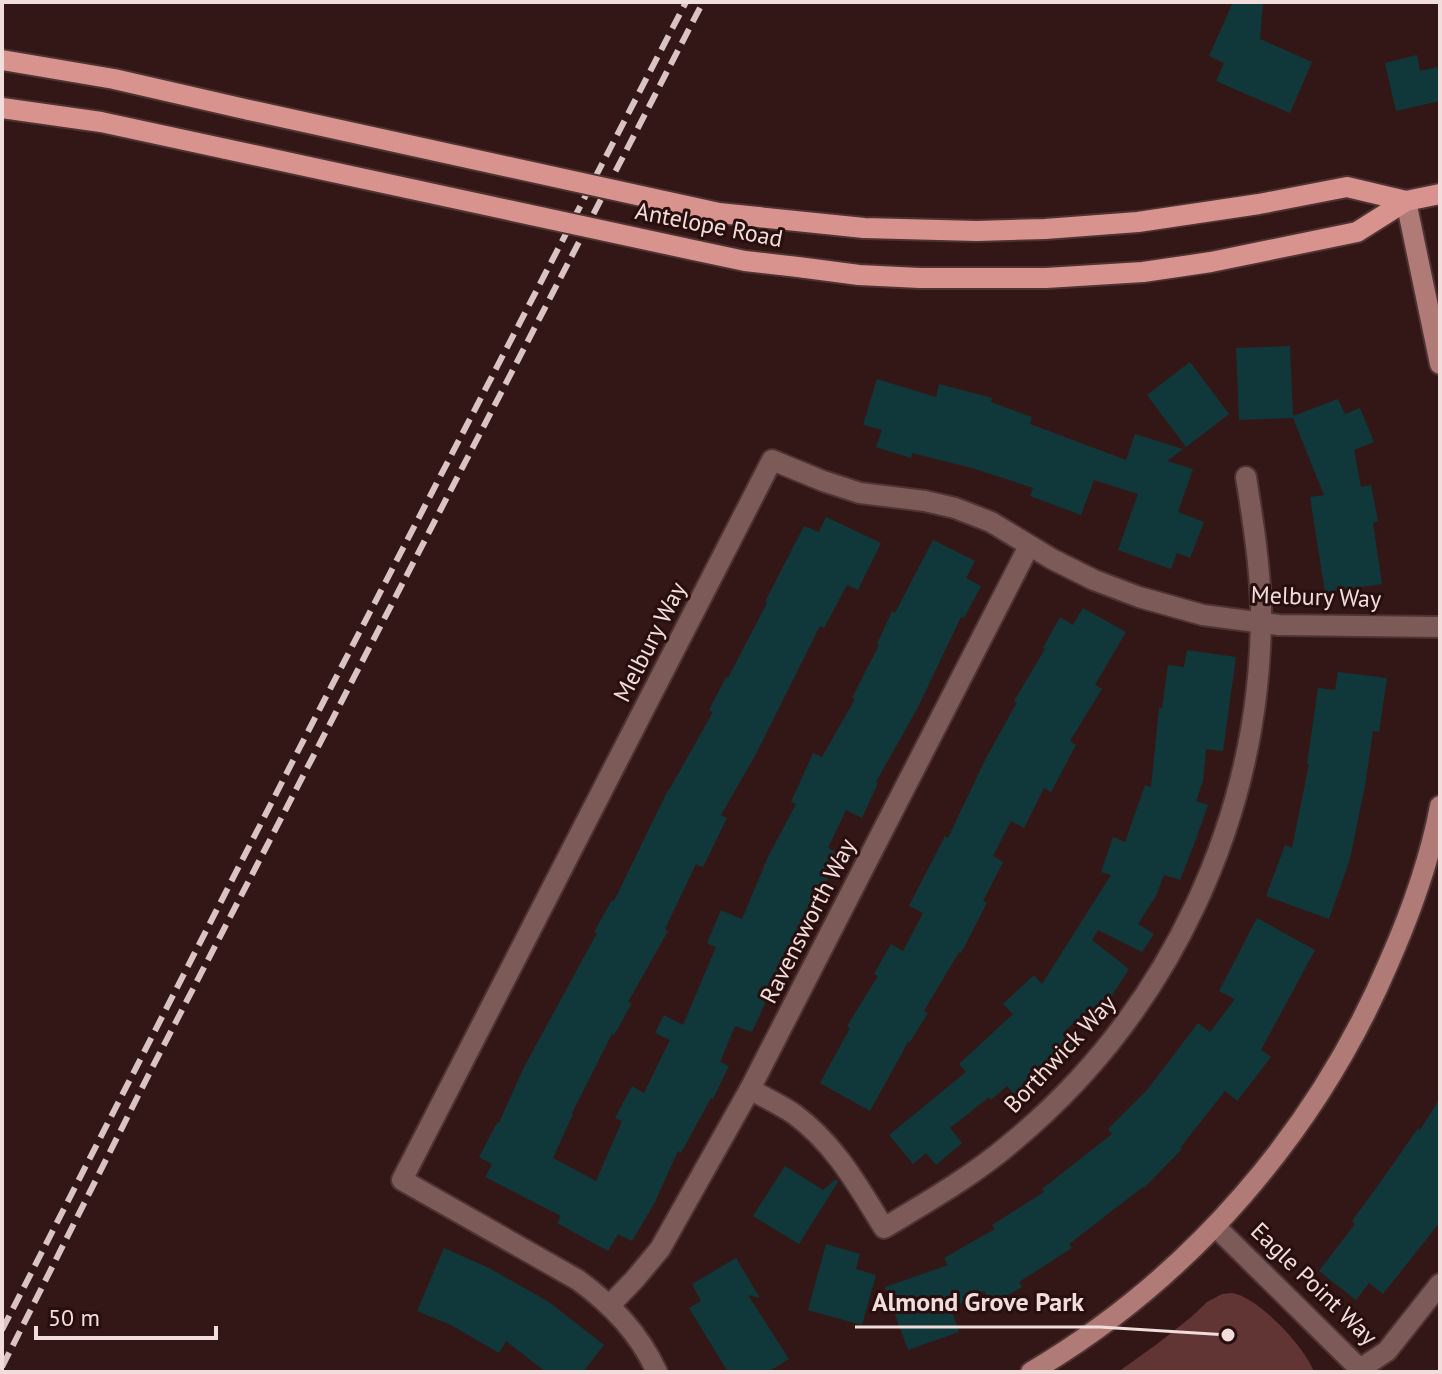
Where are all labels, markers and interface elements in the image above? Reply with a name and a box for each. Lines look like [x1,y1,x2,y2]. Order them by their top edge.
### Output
street label: Antelope Road [633,195,785,254]
street label: Melbury Way [606,577,693,707]
street label: Melbury Way [1250,579,1382,614]
street label: Ravensworth Way [753,833,862,1008]
street label: Borthwick Way [997,988,1122,1119]
street label: Eagle Point Way [1244,1215,1384,1352]
callout: Almond Grove Park [855,1277,1100,1327]
text: Almond Grove Park [872,1285,1084,1318]
scale bar [36,1290,216,1340]
text: 50 m [48,1302,100,1333]

